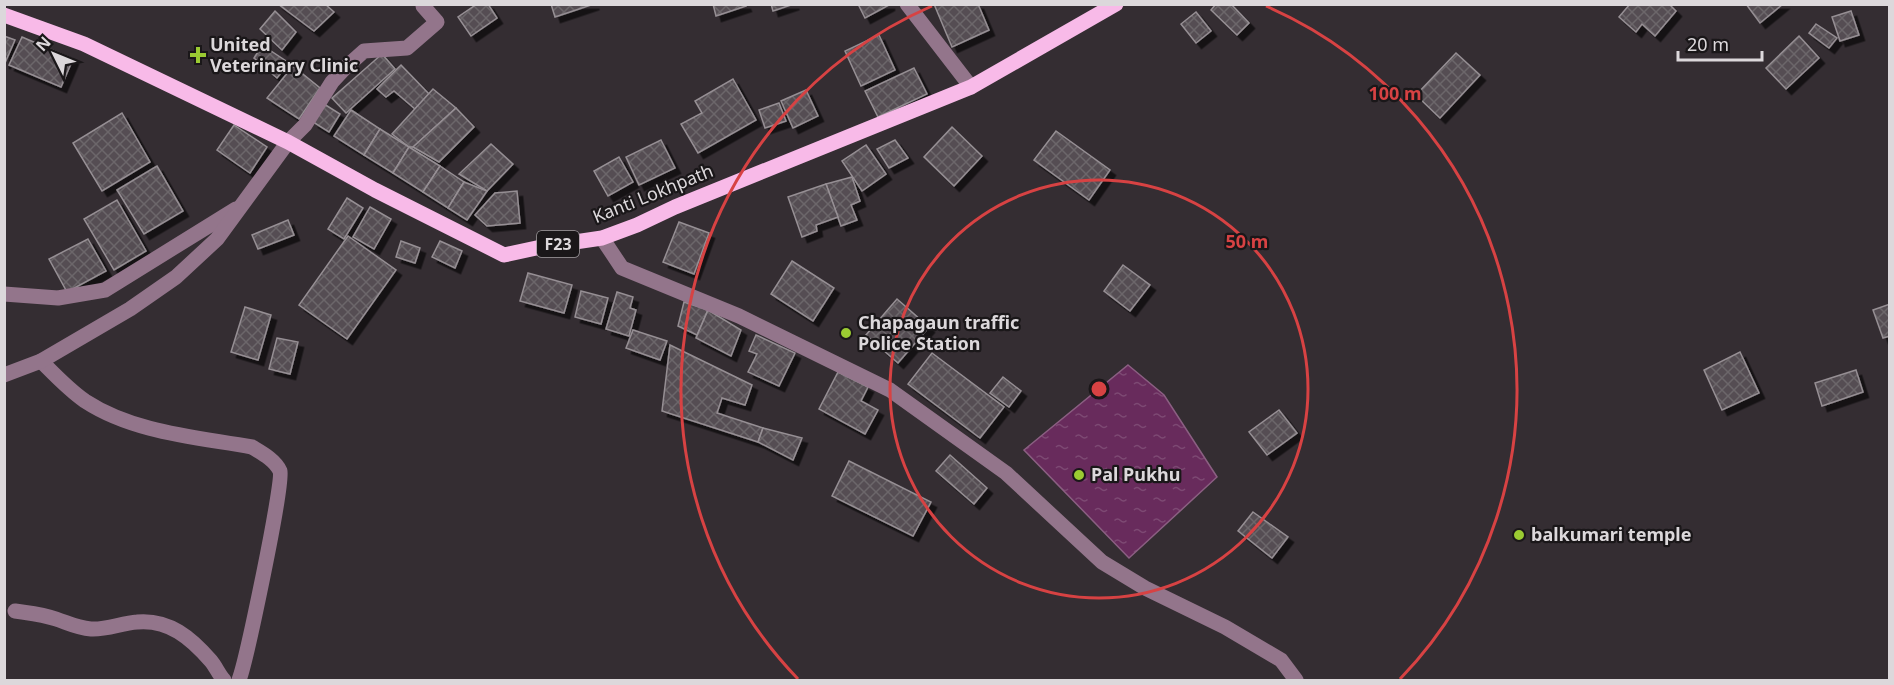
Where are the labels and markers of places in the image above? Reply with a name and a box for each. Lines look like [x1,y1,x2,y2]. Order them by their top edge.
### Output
place label: United Veterinary Clinic [210,32,358,77]
marker: United Veterinary Clinic [191,48,205,62]
place label: Chapagaun traffic Police Station [858,310,1019,355]
marker: Chapagaun traffic Police Station [839,326,853,340]
centre of rings [1089,379,1109,399]
place label: Pal Pukhu [1091,462,1180,486]
marker: Pal Pukhu [1072,468,1086,482]
place label: balkumari temple [1531,522,1691,546]
marker: balkumari temple [1512,528,1526,542]

